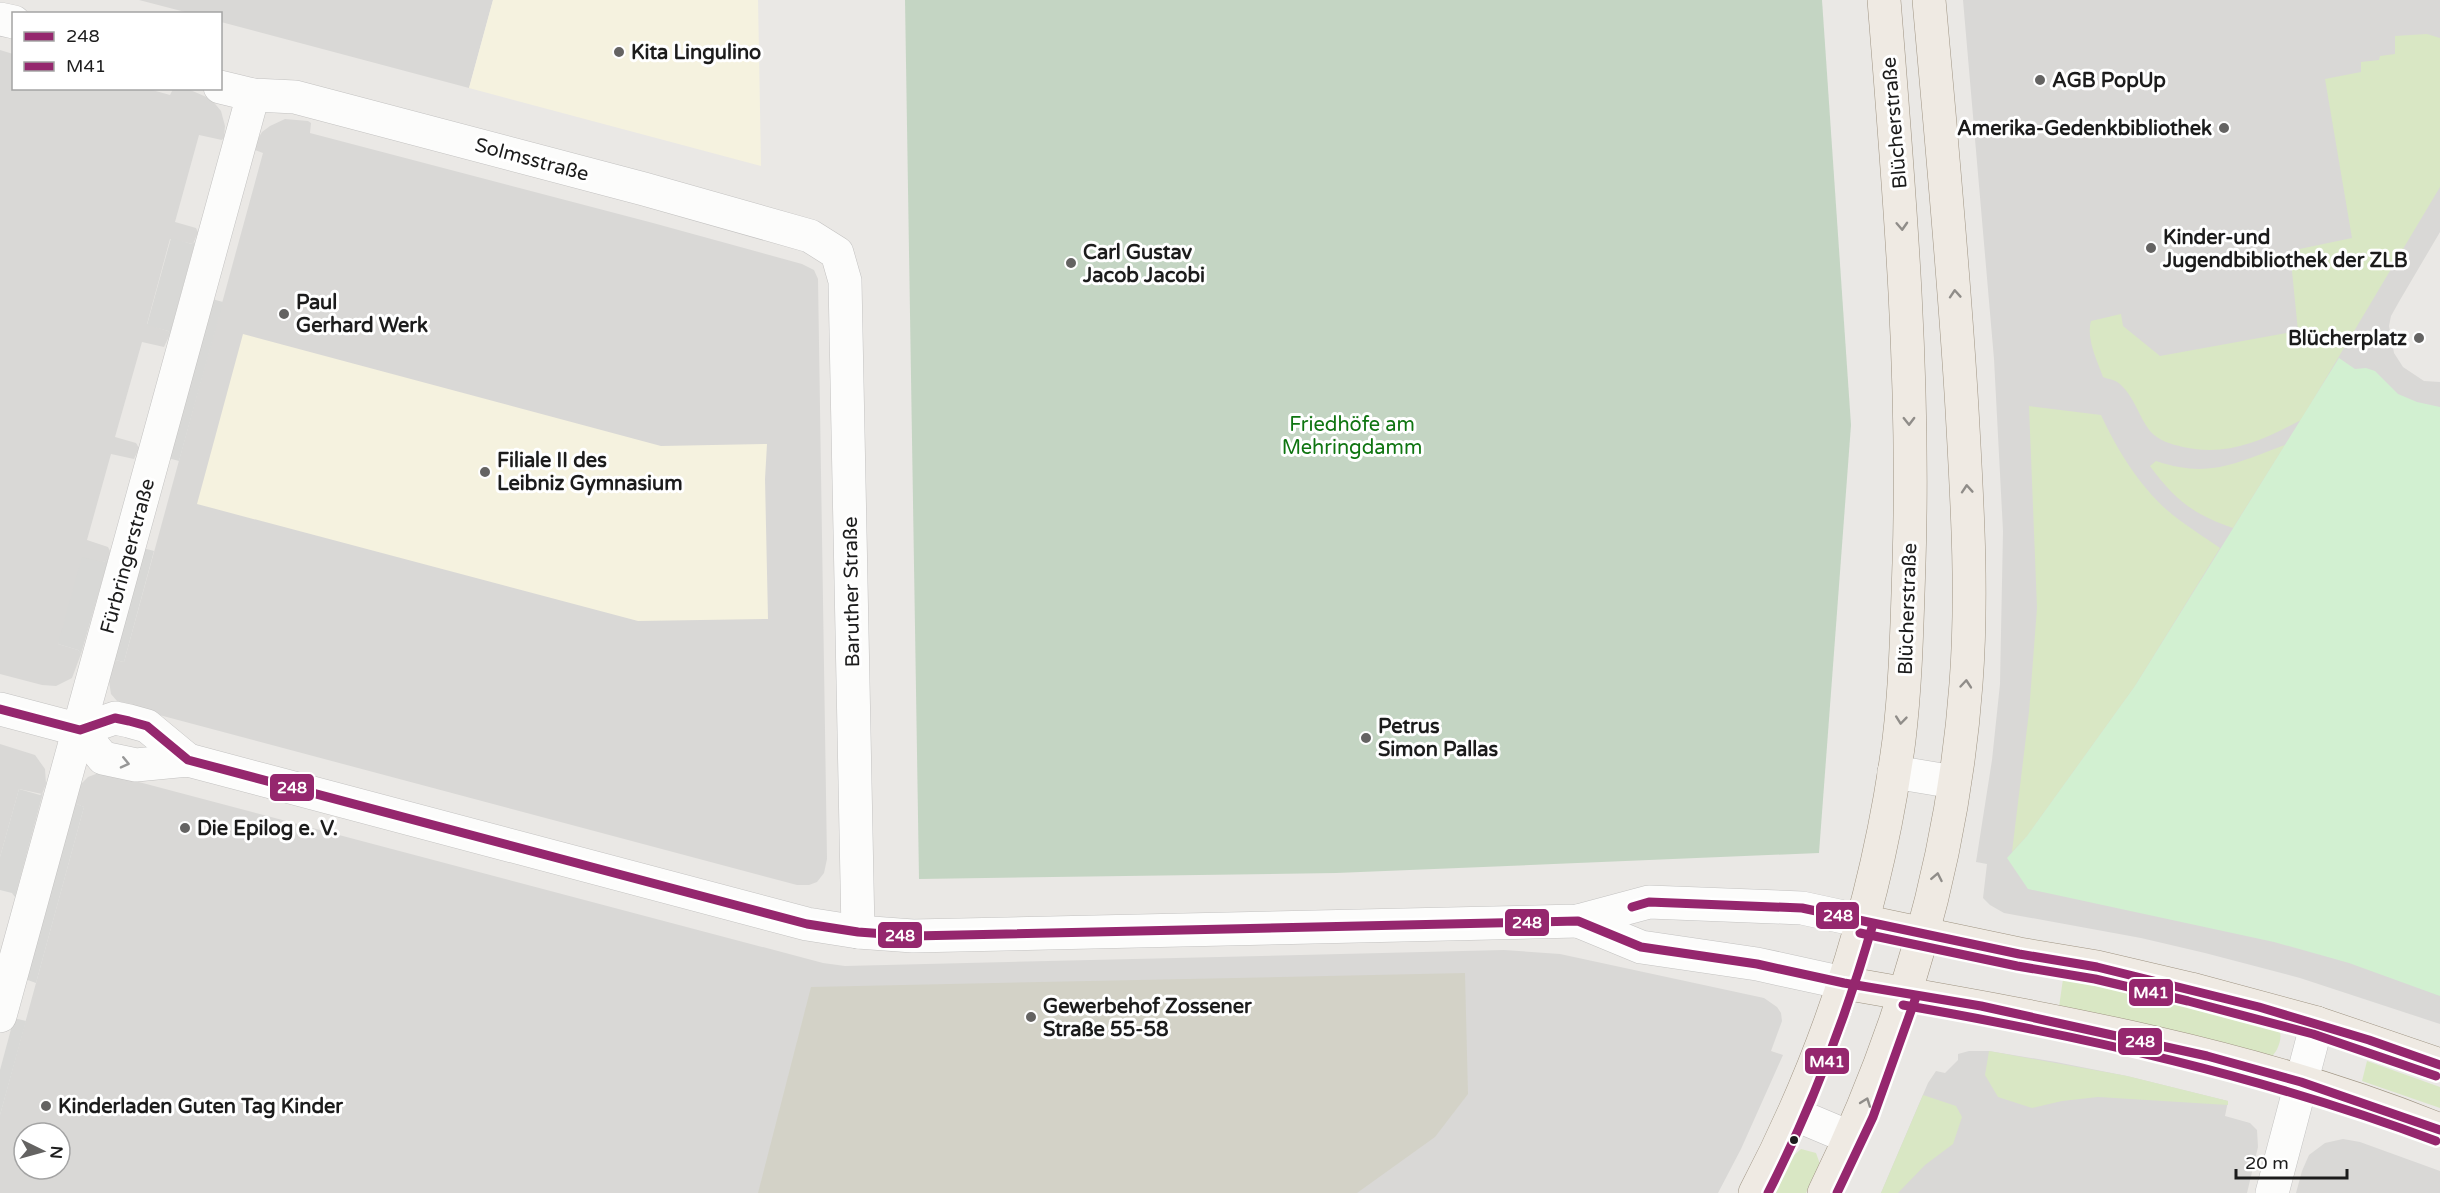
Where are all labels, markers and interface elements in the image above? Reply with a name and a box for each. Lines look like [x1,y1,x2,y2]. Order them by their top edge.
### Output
legend [12,12,222,90]
text: 248 [66,25,100,47]
place label: Kita Lingulino [631,41,761,65]
marker: Kita Lingulino [612,45,626,59]
text: M41 [66,55,106,77]
street label: Blücherstraße [1877,56,1913,190]
place label: AGB PopUp [2052,69,2166,93]
marker: AGB PopUp [2033,73,2047,87]
place label: Amerika-Gedenkbibliothek [1957,117,2212,141]
marker: Amerika-Gedenkbibliothek [2217,121,2231,135]
street label: Solmsstraße [472,133,591,187]
one-way arrow [1895,221,1908,230]
place label: Kinder-und Jugendbibliothek der ZLB [2162,226,2408,273]
place label: Carl Gustav Jacob Jacobi [1082,241,1205,288]
marker: Kinder-und Jugendbibliothek der ZLB [2144,241,2158,255]
marker: Carl Gustav Jacob Jacobi [1064,256,1078,270]
one-way arrow [1949,290,1962,299]
place label: Paul Gerhard Werk [296,291,428,338]
marker: Paul Gerhard Werk [277,307,291,321]
place label: Blücherplatz [2288,327,2407,351]
marker: Blücherplatz [2412,331,2426,345]
park label: Friedhöfe am Mehringdamm [1282,413,1422,460]
one-way arrow [1903,416,1916,425]
place label: Filiale II des Leibniz Gymnasium [497,449,683,496]
marker: Filiale II des Leibniz Gymnasium [478,465,492,479]
street label: Fürbringerstraße [96,476,160,637]
one-way arrow [1960,485,1973,494]
street label: Baruther Straße [839,516,865,668]
street label: Blücherstraße [1894,543,1922,676]
one-way arrow [1959,679,1972,688]
place label: Petrus Simon Pallas [1378,715,1498,762]
one-way arrow [1895,716,1908,725]
marker: Petrus Simon Pallas [1359,731,1373,745]
one-way arrow [120,755,130,768]
line badge: 248 [269,773,315,802]
text: 248 [277,778,307,798]
place label: Die Epilog e. V. [197,817,338,841]
marker: Die Epilog e. V. [178,821,192,835]
one-way arrow [1930,872,1943,882]
line badge: 248 [1815,901,1860,930]
text: 248 [1823,906,1853,926]
line badge: 248 [1504,908,1550,937]
text: 248 [1512,913,1542,933]
line badge: 248 [877,921,923,949]
text: 248 [885,926,915,946]
line badge: M41 [2128,978,2174,1007]
text: M41 [2133,983,2169,1003]
place label: Gewerbehof Zossener Straße 55-58 [1043,995,1252,1042]
marker: Gewerbehof Zossener Straße 55-58 [1024,1010,1038,1024]
line badge: 248 [2117,1027,2163,1056]
text: 248 [2125,1032,2155,1052]
line badge: M41 [1804,1047,1850,1075]
text: M41 [1809,1052,1845,1072]
place label: Kinderladen Guten Tag Kinder [58,1095,343,1119]
one-way arrow [1859,1097,1871,1108]
marker: Kinderladen Guten Tag Kinder [39,1099,53,1113]
north arrow [12,1121,72,1181]
unlabelled marker [1788,1134,1800,1146]
scale bar [2236,1142,2347,1180]
text: N [45,1145,66,1159]
text: 20 m [2245,1152,2289,1174]

